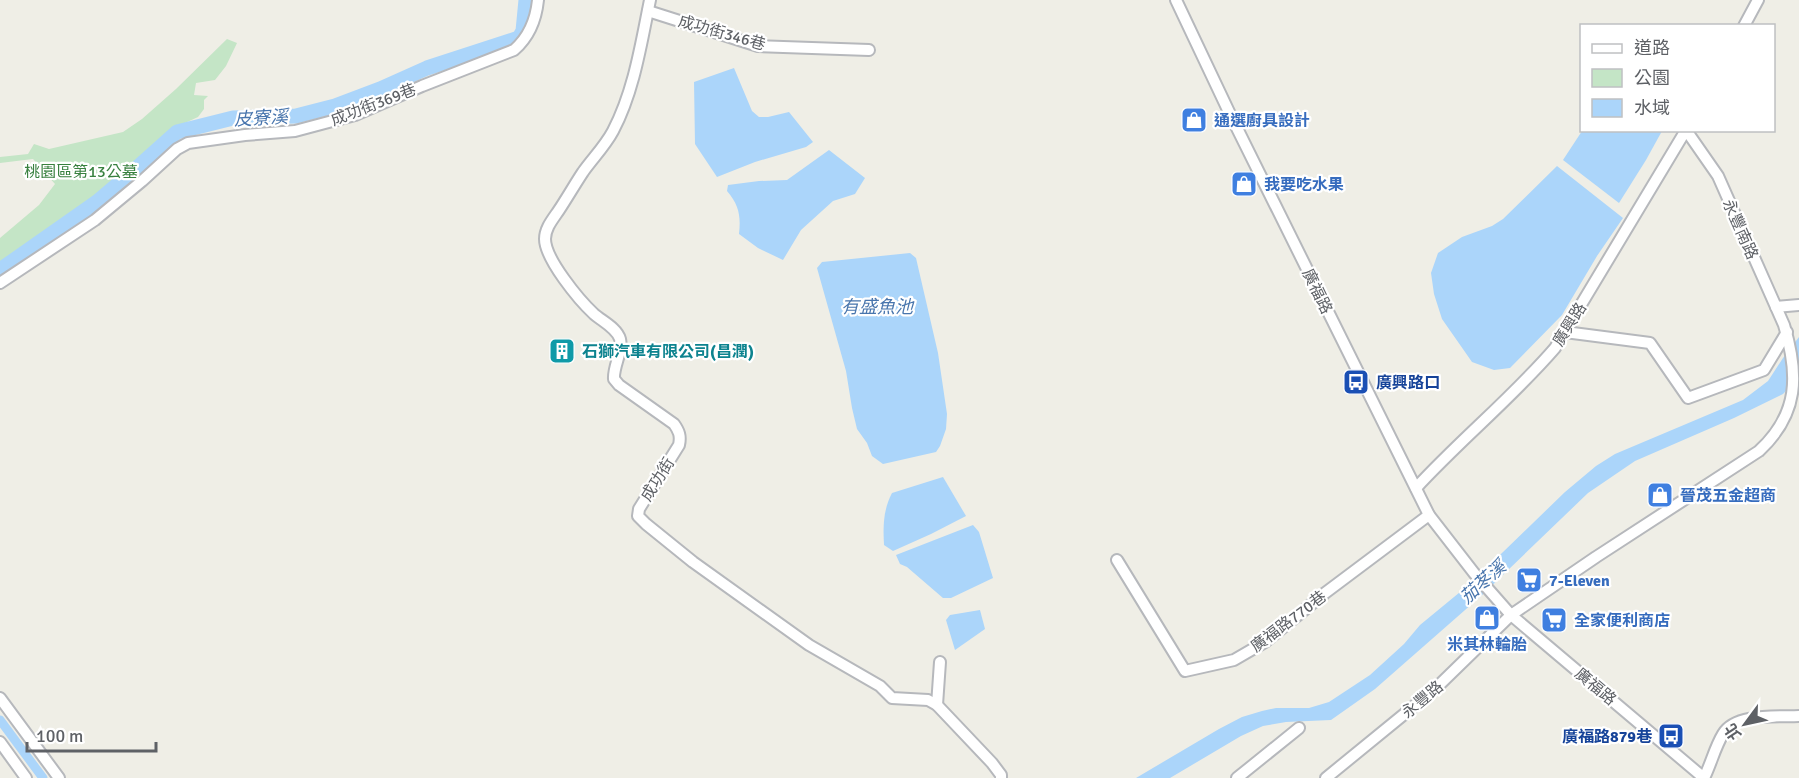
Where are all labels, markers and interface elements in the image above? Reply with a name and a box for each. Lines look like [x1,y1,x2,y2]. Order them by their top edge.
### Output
street label: 成功街346巷 [676,11,768,55]
legend [1580,24,1775,132]
text: 道路 [1634,37,1670,59]
text: 公園 [1634,67,1670,89]
street label: 成功街369巷 [328,79,419,130]
text: 水域 [1634,97,1670,119]
water label: 皮寮溪 [233,105,292,130]
shop icon: 通選廚具設計 [1179,105,1209,135]
place label: 通選廚具設計 [1214,111,1310,131]
park label: 桃園區第13公墓 [24,162,138,182]
shop icon: 我要吃水果 [1229,169,1259,199]
place label: 我要吃水果 [1264,175,1344,195]
street label: 永豐南路 [1718,196,1762,263]
street label: 廣福路 [1298,265,1337,317]
water label: 有盛魚池 [841,296,915,318]
street label: 廣興路 [1549,299,1591,350]
building icon: 石獅汽車有限公司(昌潤) [547,336,577,366]
place label: 石獅汽車有限公司(昌潤) [582,342,754,362]
bus stop icon: 廣興路口 [1341,367,1371,397]
place label: 廣興路口 [1376,373,1440,393]
street label: 成功街 [637,454,679,505]
shop icon: 晉茂五金超商 [1645,480,1675,510]
place label: 晉茂五金超商 [1680,486,1776,506]
water label: 茄苳溪 [1456,554,1513,608]
supermarket icon: 7-Eleven [1514,565,1544,595]
place label: 7-Eleven [1549,571,1610,591]
street label: 廣福路770巷 [1247,587,1331,657]
shop icon: 米其林輪胎 [1472,603,1502,633]
supermarket icon: 全家便利商店 [1539,605,1569,635]
place label: 全家便利商店 [1574,611,1670,631]
place label: 米其林輪胎 [1447,635,1527,655]
street label: 廣福路 [1571,664,1620,710]
street label: 永豐路 [1398,677,1447,723]
north arrow [1715,694,1775,754]
scale bar [27,715,156,753]
text: 北 [1721,719,1746,744]
bus stop icon: 廣福路879巷 [1656,721,1686,751]
text: 100 m [36,725,83,747]
place label: 廣福路879巷 [1562,727,1653,747]

